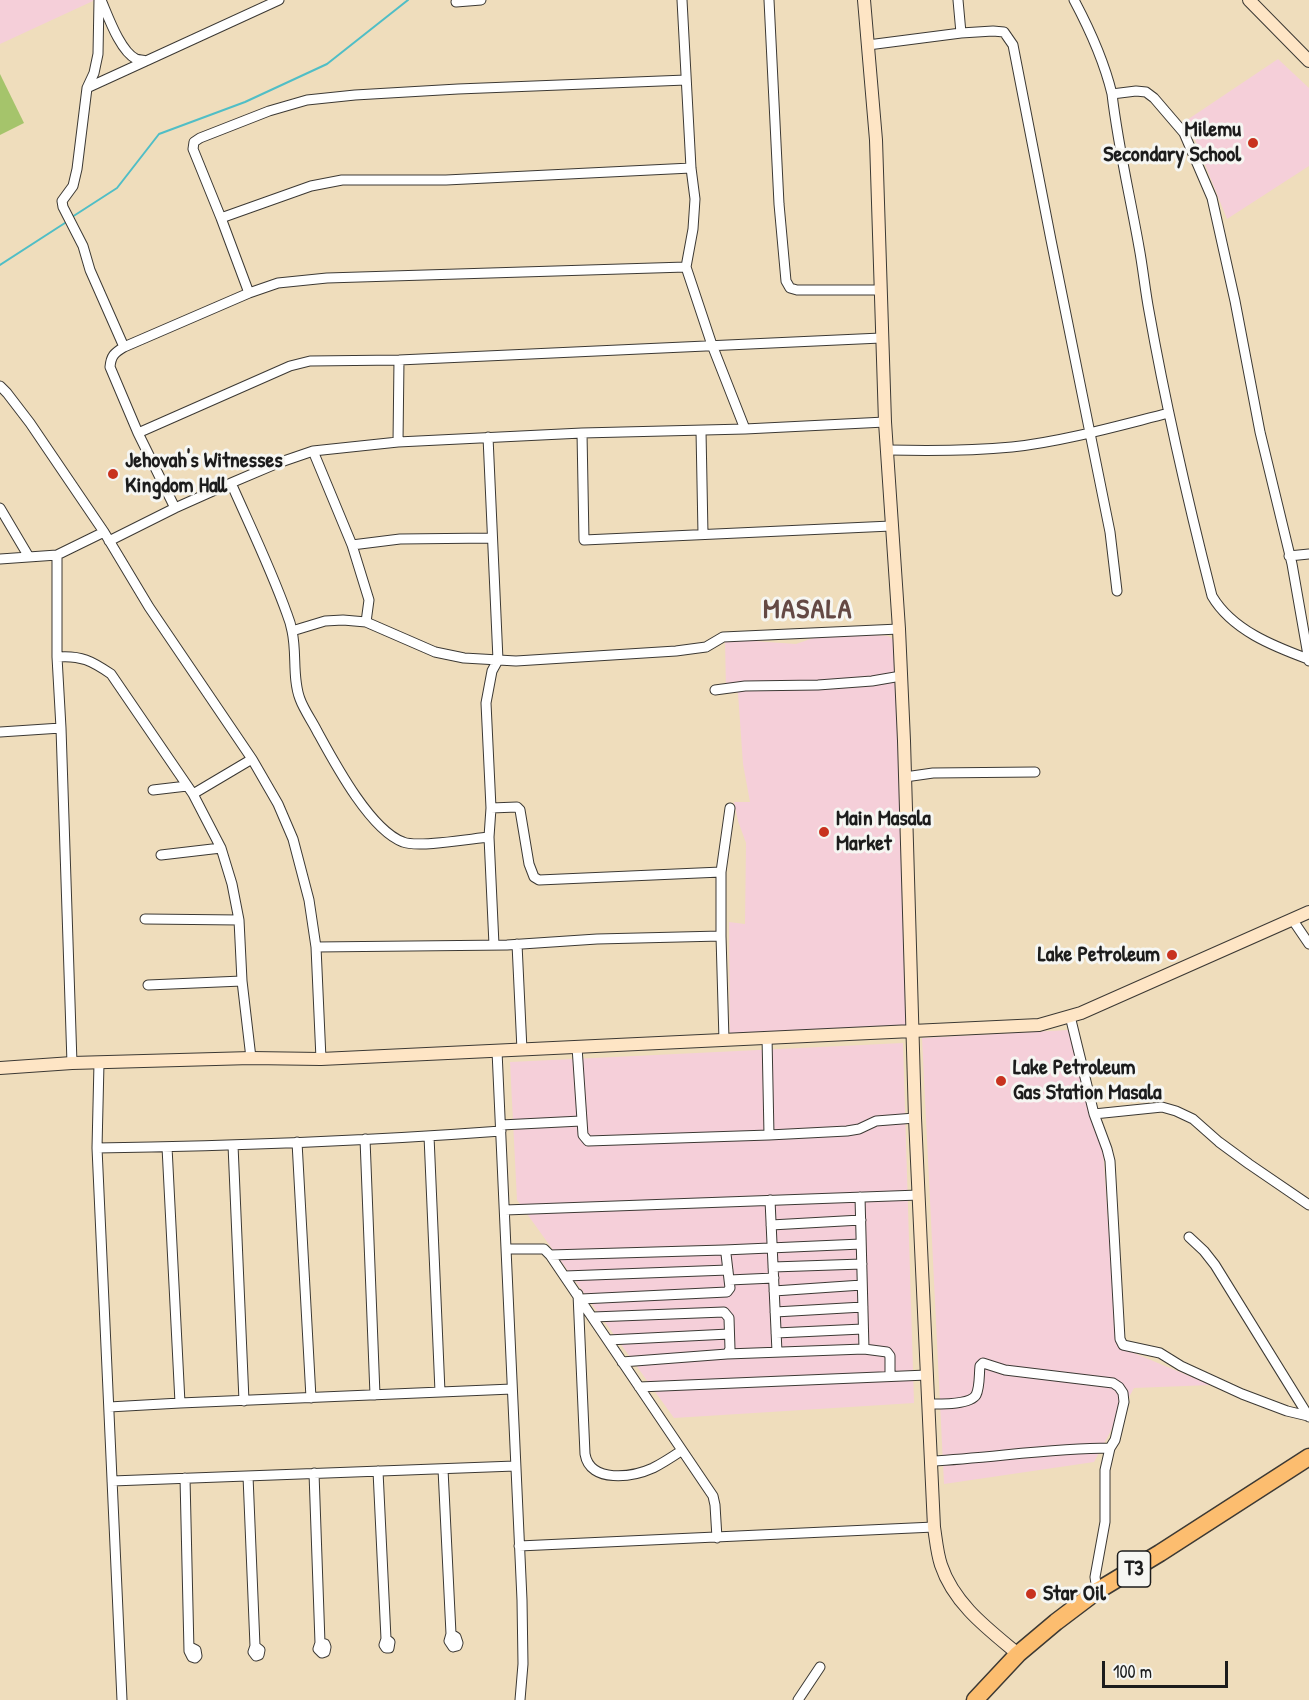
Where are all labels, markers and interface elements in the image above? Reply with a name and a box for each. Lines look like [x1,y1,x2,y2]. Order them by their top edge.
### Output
place label: Milemu Secondary School [1103,117,1241,168]
marker: Milemu Secondary School [1246,136,1260,150]
place label: Jehovah's Witnesses Kingdom Hall [125,448,283,500]
marker: Jehovah's Witnesses Kingdom Hall [106,467,120,481]
district label: MASALA [763,594,853,628]
place label: Main Masala Market [836,806,931,858]
marker: Main Masala Market [817,825,831,839]
place label: Lake Petroleum [1038,942,1160,968]
marker: Lake Petroleum [1165,948,1179,962]
place label: Lake Petroleum Gas Station Masala [1013,1055,1162,1106]
marker: Lake Petroleum Gas Station Masala [994,1074,1008,1088]
road number: T3 [1118,1551,1150,1587]
place label: Star Oil [1043,1581,1106,1607]
marker: Star Oil [1024,1587,1038,1601]
scale bar [1105,1649,1231,1687]
text: 100 m [1113,1659,1152,1684]

